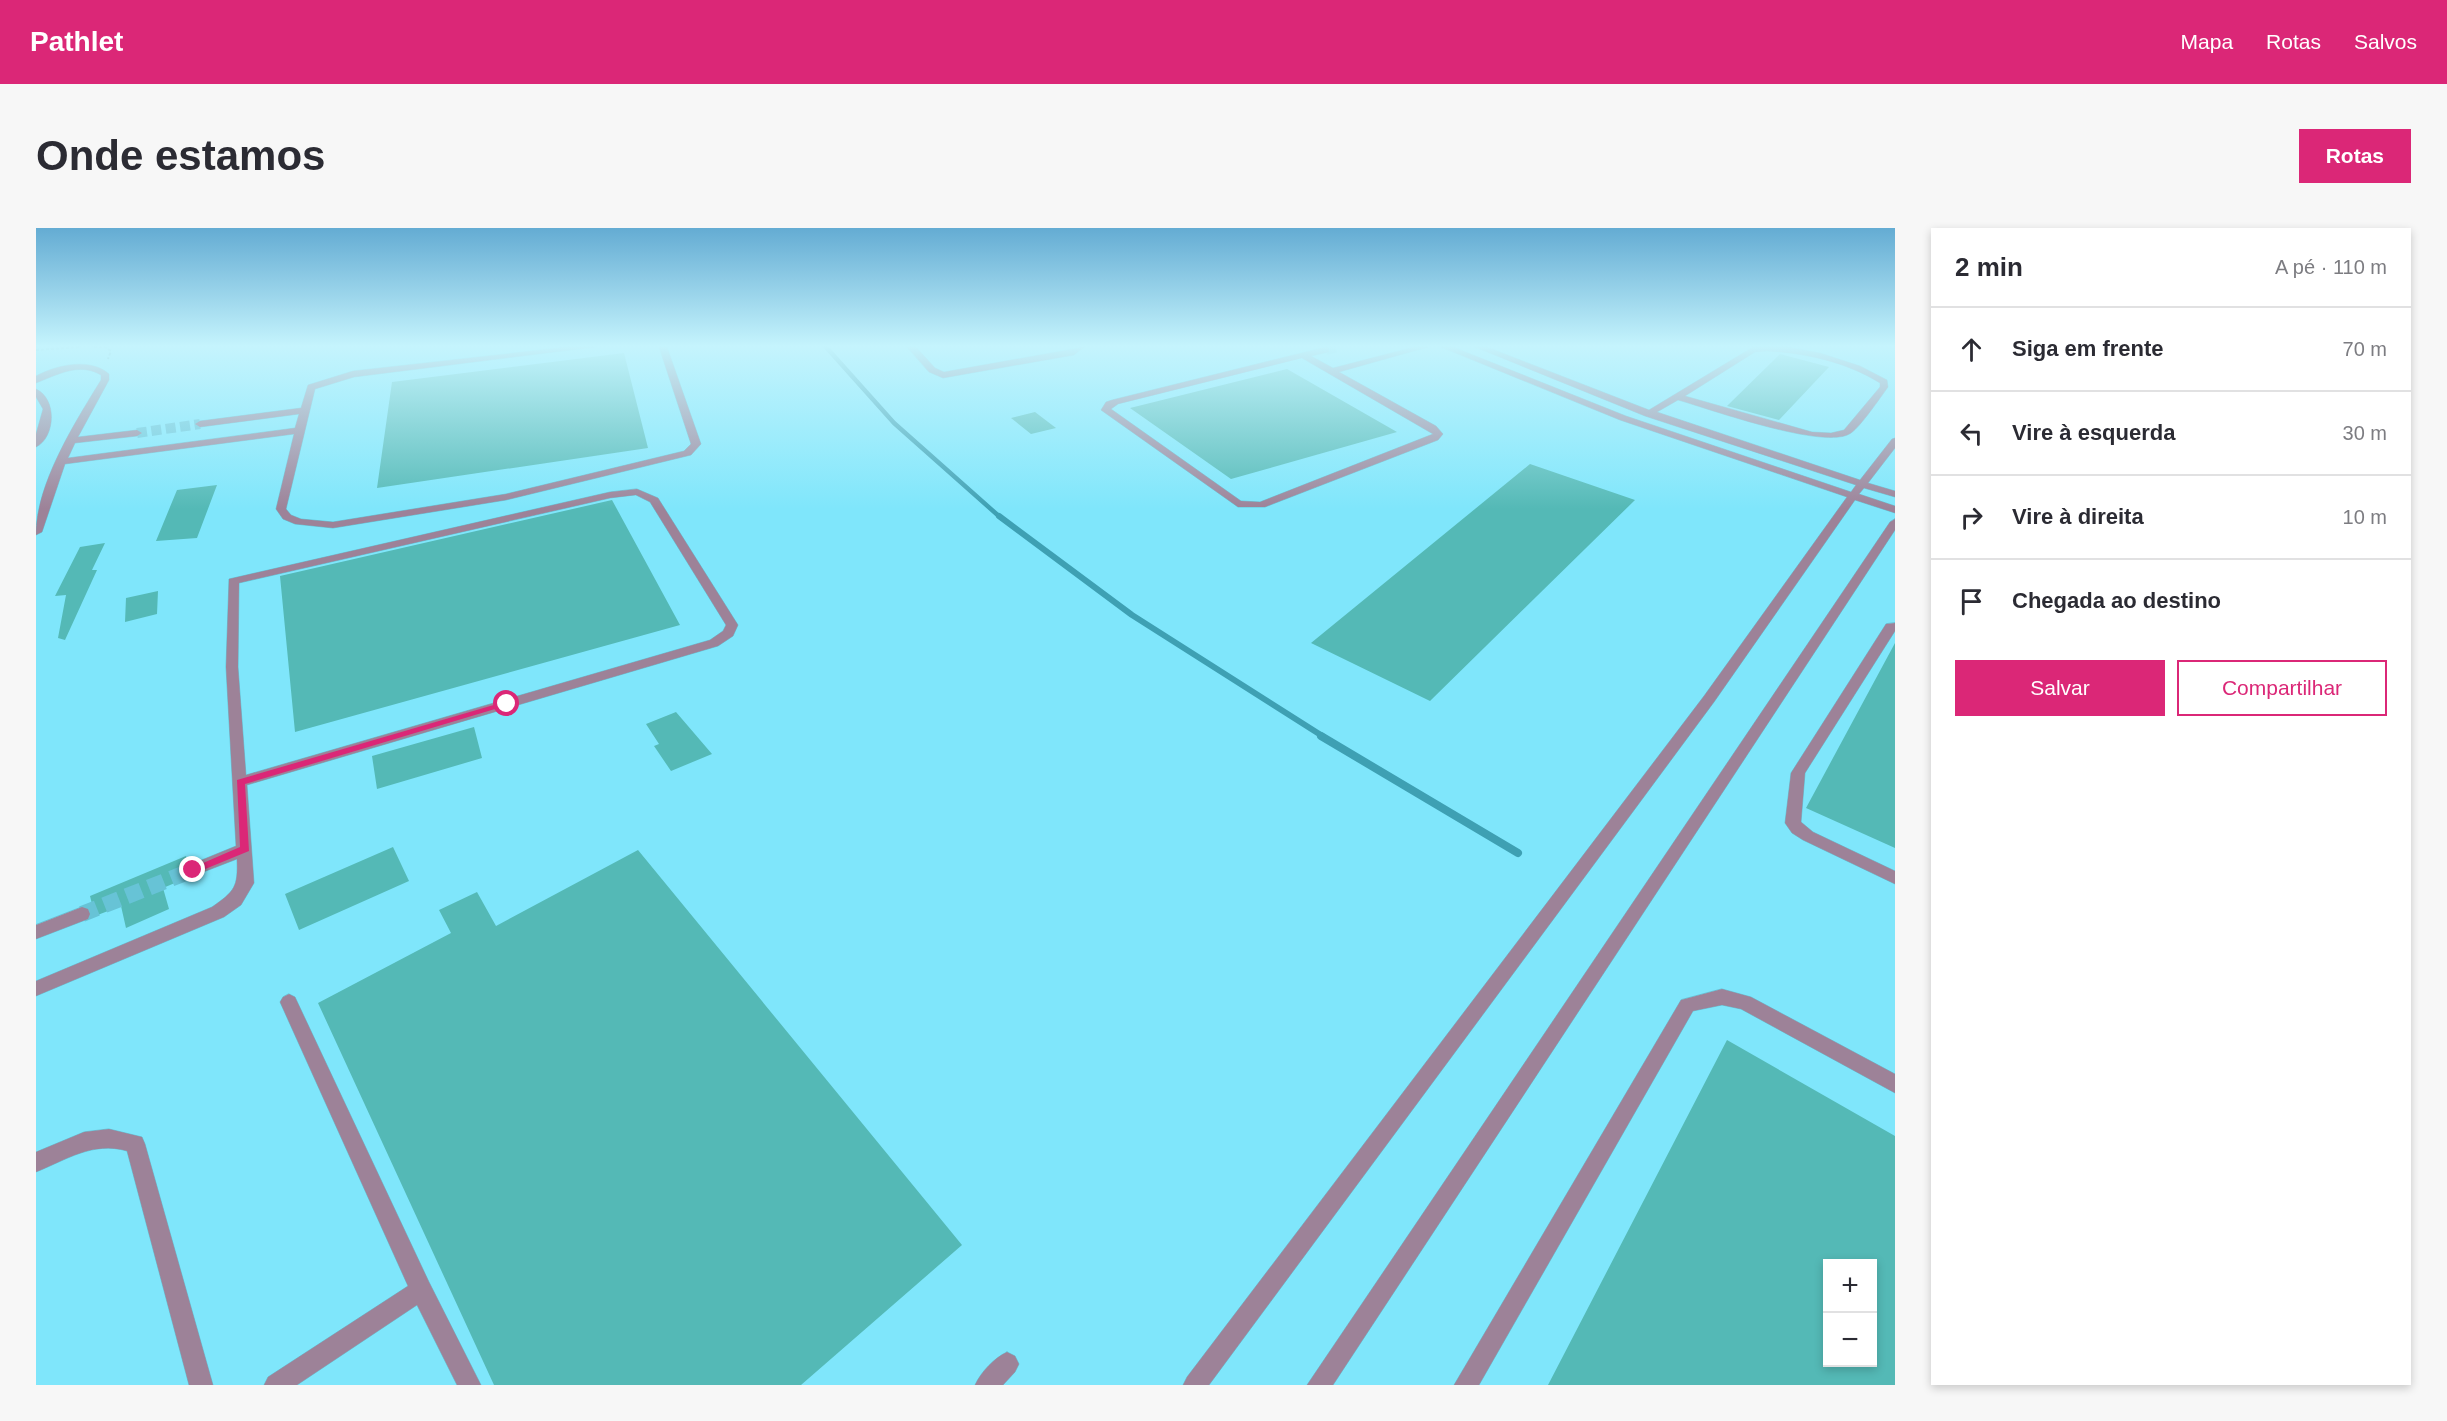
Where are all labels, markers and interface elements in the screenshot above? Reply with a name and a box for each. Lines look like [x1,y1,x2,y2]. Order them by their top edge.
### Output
text: Pathlet [30,26,123,57]
text: Mapa [2181,30,2233,53]
text: Rotas [2266,30,2321,53]
text: Salvos [2354,30,2417,53]
button: Rotas [2299,129,2411,183]
text: Onde estamos [36,132,325,179]
text: 2 min [1955,252,2023,282]
text: A pé · 110 m [2275,256,2387,278]
icon: ahead [1955,333,1988,366]
text: Siga em frente [2012,336,2164,361]
text: 70 m [2343,338,2387,360]
icon: left [1955,417,1988,450]
text: Vire à esquerda [2012,420,2175,445]
text: 30 m [2343,422,2387,444]
icon: right [1955,501,1988,534]
text: Vire à direita [2012,504,2144,529]
text: 10 m [2343,506,2387,528]
icon: arrive [1955,585,1988,618]
text: Chegada ao destino [2012,588,2221,613]
button: Salvar [1955,660,2165,716]
button: Compartilhar [2177,660,2387,716]
route start [493,690,519,716]
route end [179,856,205,882]
map controls [1823,1259,1877,1367]
button: + [1823,1259,1877,1313]
button: − [1823,1313,1877,1367]

